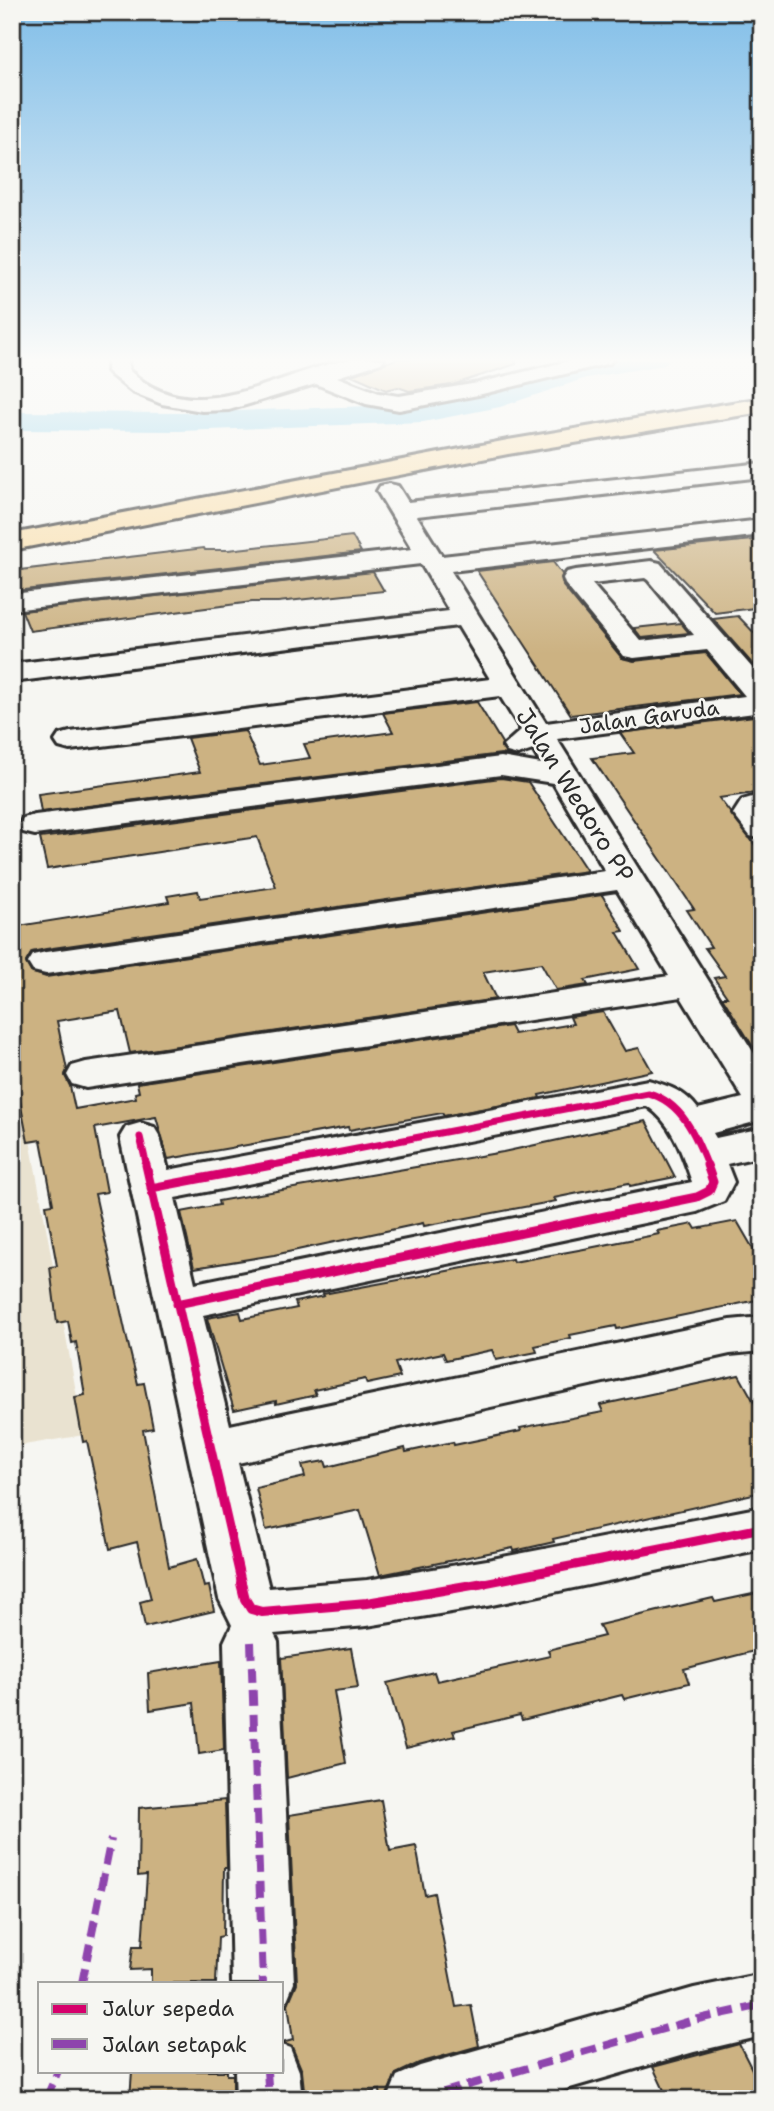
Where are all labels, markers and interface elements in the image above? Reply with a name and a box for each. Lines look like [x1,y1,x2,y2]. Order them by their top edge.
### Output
street label: Jalan Garuda [577,693,721,741]
street label: Jalan Wedoro PP [509,702,641,888]
legend [38,1982,284,2072]
text: Jalur sepeda [102,1995,234,2023]
text: Jalan setapak [102,2031,247,2059]

